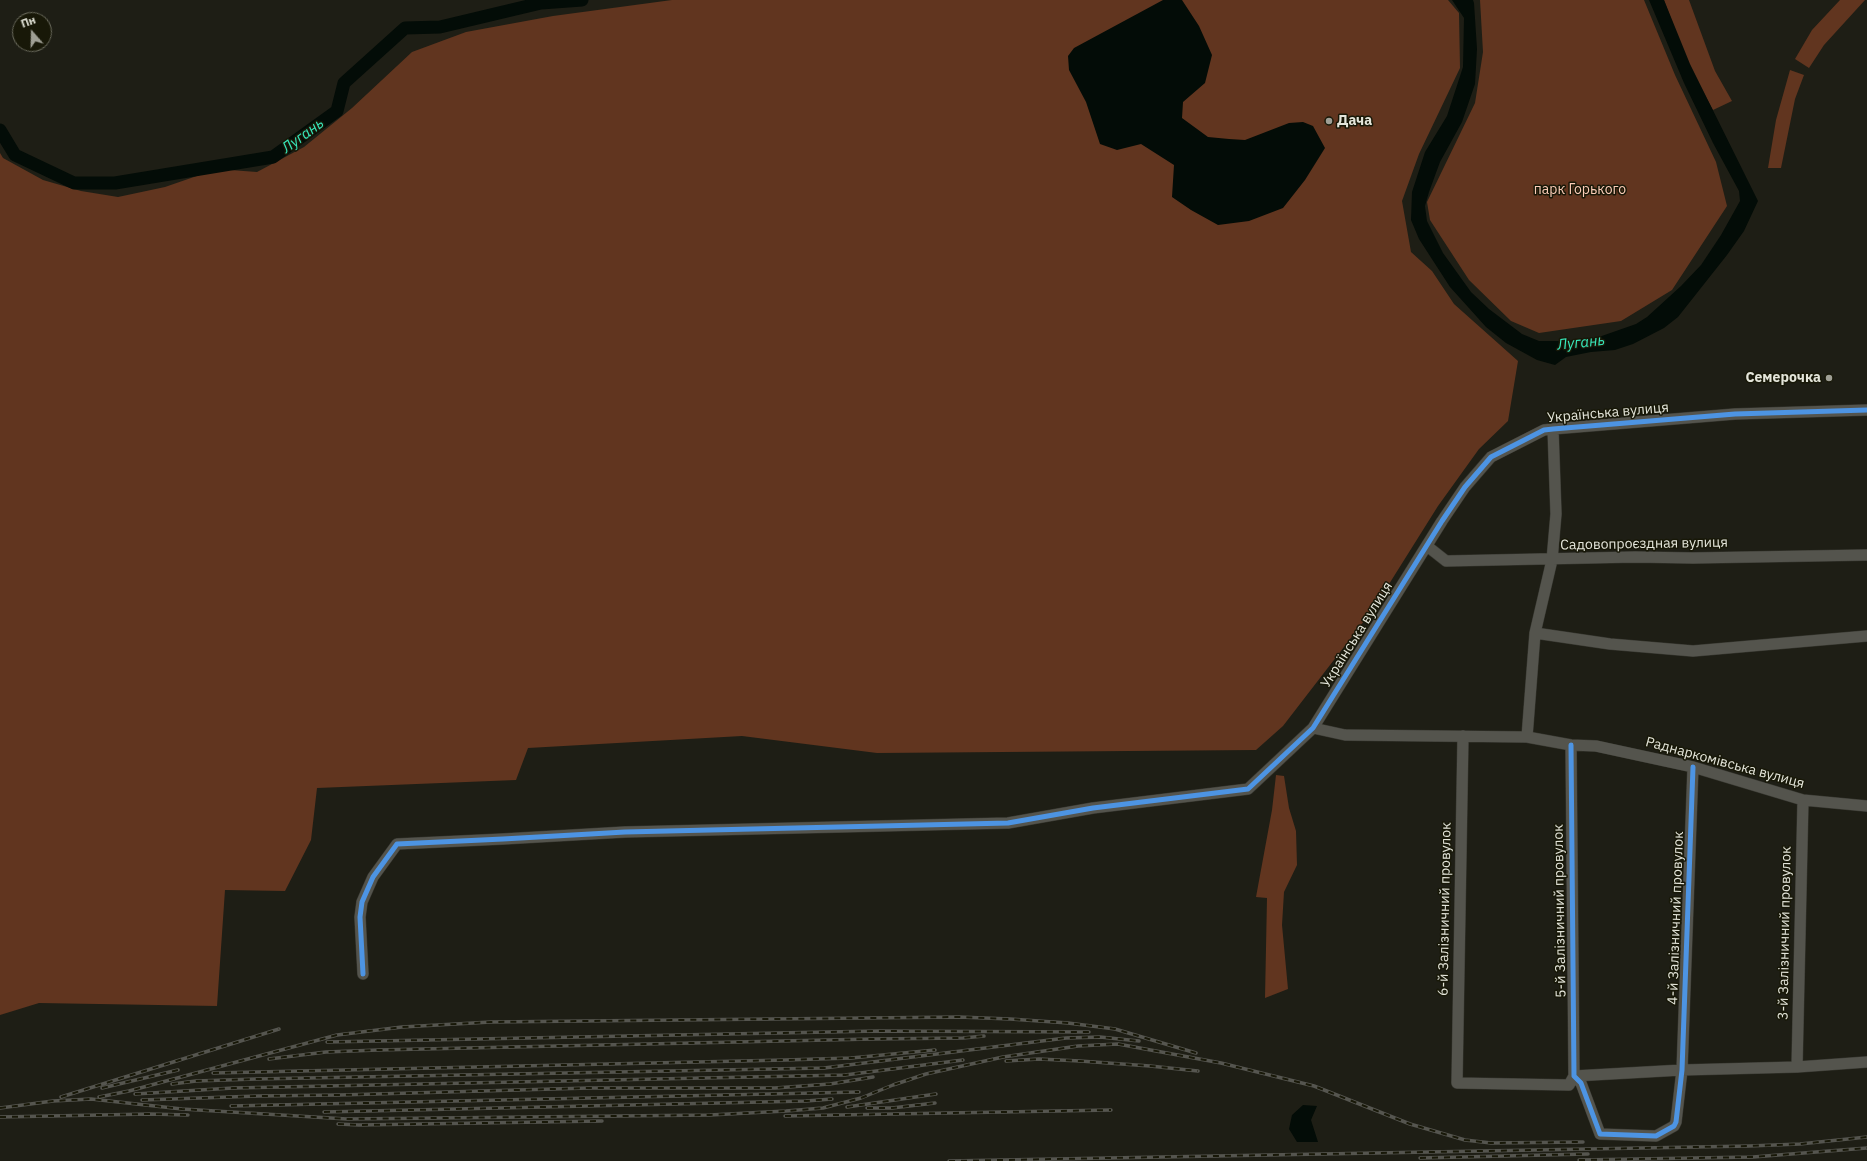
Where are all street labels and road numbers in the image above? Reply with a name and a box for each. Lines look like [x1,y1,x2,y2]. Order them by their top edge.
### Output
street label: Українська вулиця [1547,399,1669,427]
street label: Садовопроєздная вулиця [1560,534,1728,554]
street label: Українська вулиця [1318,579,1396,691]
street label: Раднаркомівська вулиця [1644,734,1806,792]
street label: 6-й Залізничний провулок [1435,822,1455,996]
street label: 5-й Залізничний провулок [1550,824,1570,998]
street label: 4-й Залізничний провулок [1665,831,1687,1005]
street label: 3-й Залізничний провулок [1775,846,1795,1020]

